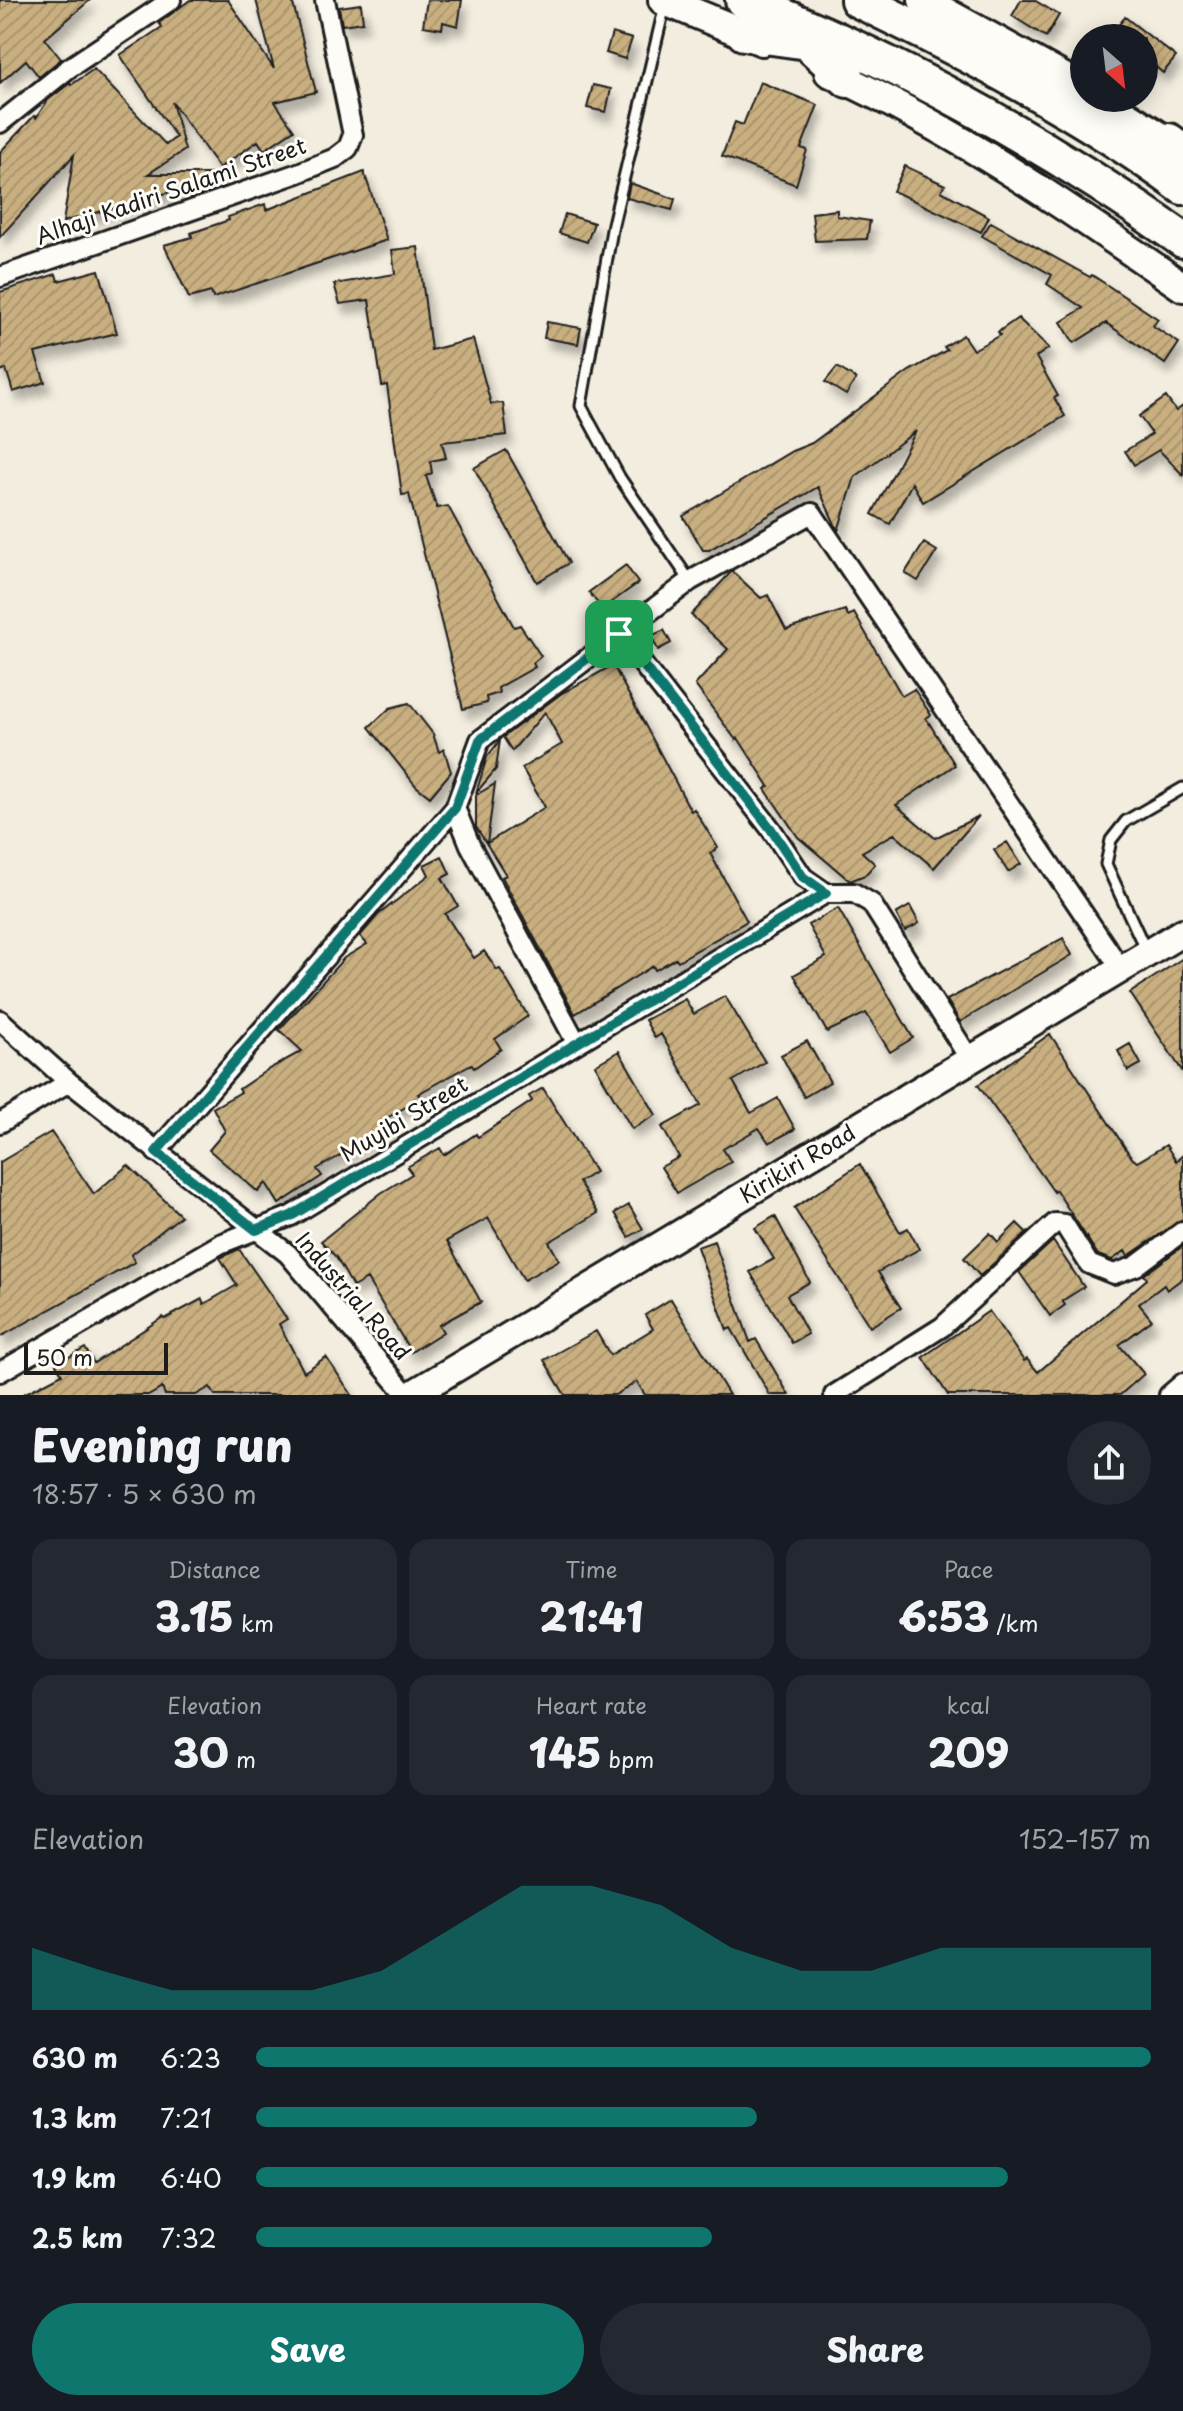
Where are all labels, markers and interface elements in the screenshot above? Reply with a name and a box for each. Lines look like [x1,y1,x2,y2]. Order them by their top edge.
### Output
north arrow [1070,24,1158,112]
map controls [1070,24,1158,112]
street label: Alhaji Kadiri Salami Street [31,128,310,251]
pin [585,600,653,668]
icon: arrive [597,612,641,656]
street label: Muyibi Street [333,1067,473,1169]
street label: Kirikiri Road [732,1115,860,1210]
street label: Industrial Road [289,1223,419,1367]
scale bar [24,1339,168,1375]
text: 50 m [36,1340,93,1373]
text: Evening run [32,1411,293,1477]
button: share [1067,1421,1151,1505]
text: 18:57 · 5 × 630 m [32,1474,257,1513]
text: Distance [168,1552,261,1585]
text: Time [566,1552,618,1585]
text: Pace [944,1552,993,1585]
text: 3.15 [155,1585,234,1646]
text: 21:41 [539,1585,644,1646]
text: 6:53 [898,1585,989,1646]
text: km [234,1606,274,1639]
text: /km [989,1606,1039,1639]
text: Elevation [167,1688,262,1721]
text: Heart rate [536,1688,647,1721]
text: kcal [947,1688,990,1721]
text: 30 [173,1721,229,1782]
text: 145 [529,1721,601,1782]
text: 209 [928,1721,1009,1782]
text: m [229,1742,256,1775]
text: bpm [601,1742,654,1775]
text: Elevation [32,1819,144,1858]
text: 152–157 m [1019,1819,1151,1858]
text: 630 m [32,2038,118,2077]
text: 6:23 [160,2038,221,2077]
text: 1.3 km [32,2098,117,2137]
text: 7:21 [160,2098,212,2137]
text: 1.9 km [32,2158,116,2197]
text: 6:40 [160,2158,222,2197]
text: 2.5 km [32,2218,123,2257]
text: 7:32 [160,2218,217,2257]
button: Save [32,2303,584,2395]
button: Share [600,2303,1151,2395]

